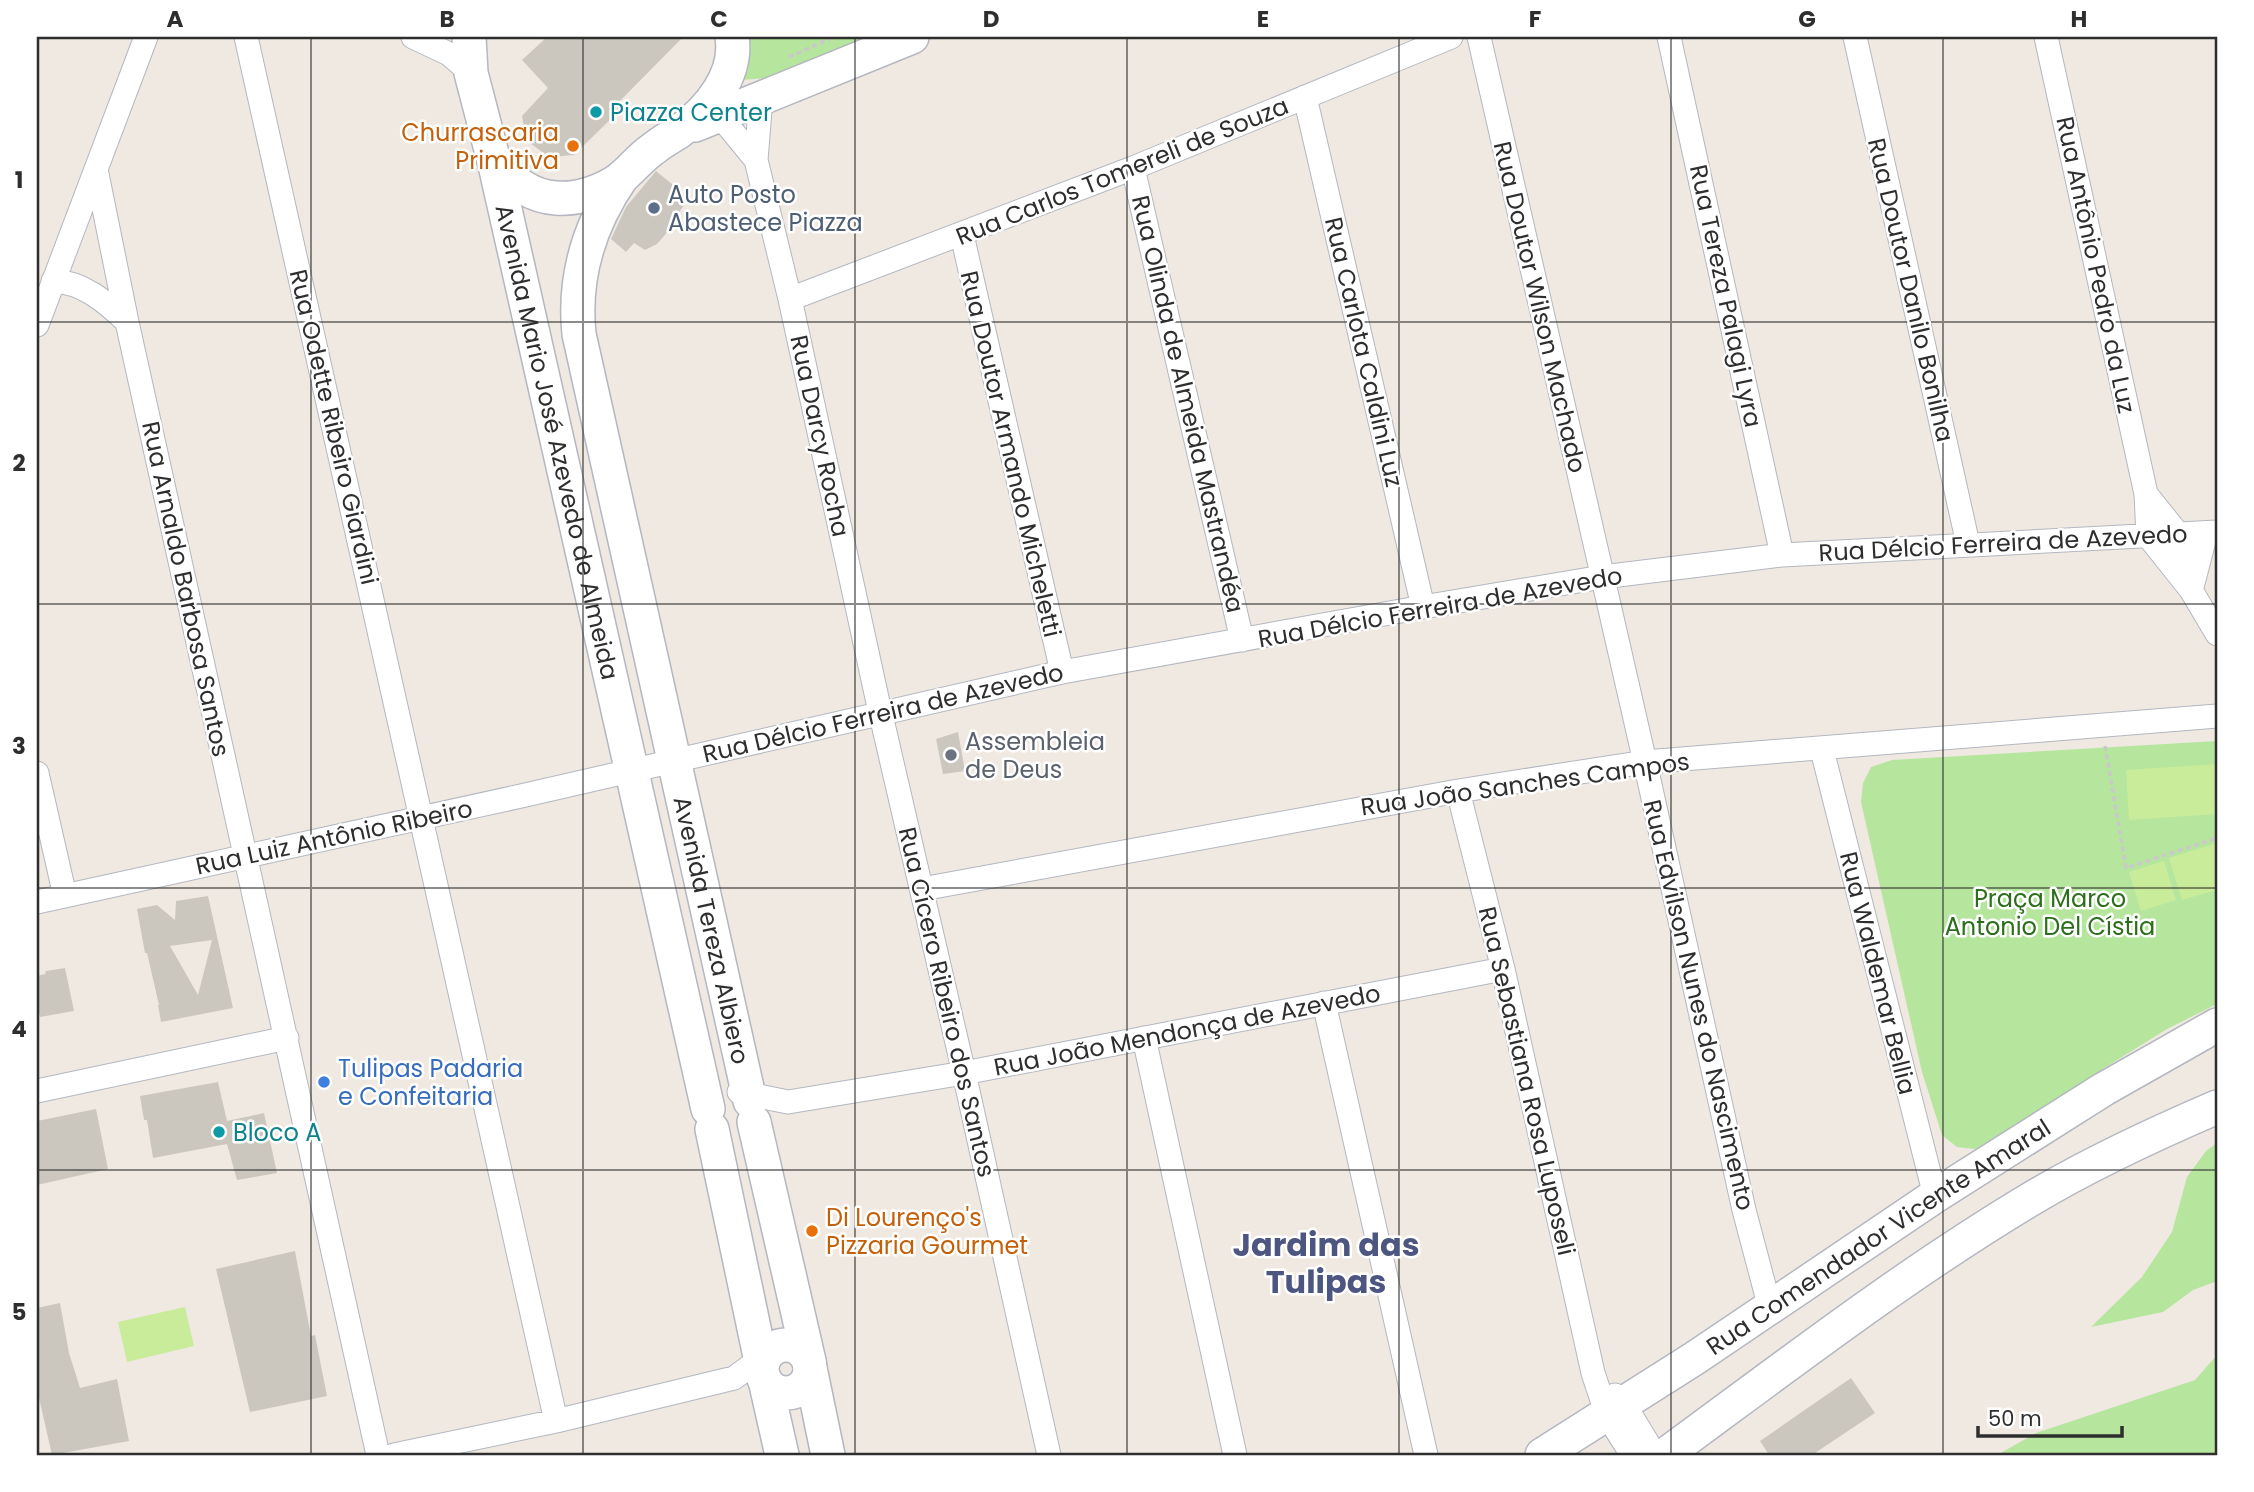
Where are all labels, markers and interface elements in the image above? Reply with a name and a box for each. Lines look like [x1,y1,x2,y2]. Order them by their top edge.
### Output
text: A [167,3,184,35]
text: B [439,3,455,35]
text: C [710,3,728,35]
text: D [983,3,999,35]
text: E [1257,3,1269,35]
text: F [1529,3,1541,35]
text: G [1798,3,1816,35]
text: H [2071,3,2087,35]
street label: Rua Carlos Tomereli de Souza [951,89,1293,253]
place label: Piazza Center [610,96,772,129]
marker: Piazza Center [588,104,604,120]
street label: Rua Antônio Pedro da Luz [2048,114,2144,416]
place label: Churrascaria Primitiva [401,116,559,177]
street label: Rua Doutor Danilo Bonilha [1860,135,1962,445]
marker: Churrascaria Primitiva [565,138,581,154]
street label: Rua Doutor Wilson Machado [1486,138,1594,476]
street label: Rua Tereza Palagi Lyra [1682,162,1770,430]
text: 1 [15,164,23,196]
place label: Auto Posto Abastece Piazza [668,178,863,239]
street label: Rua Olinda de Almeida Mastrandéa [1124,192,1252,616]
marker: Auto Posto Abastece Piazza [646,200,662,216]
street label: Avenida Mario José Azevedo de Almeida [488,201,627,683]
street label: Rua Carlota Caldini Luz [1317,214,1411,490]
street label: Rua Odette Ribeiro Giardini [282,266,386,588]
street label: Rua Doutor Armando Micheletti [953,268,1069,640]
street label: Rua Darcy Rocha [783,332,857,540]
street label: Rua Arnaldo Barbosa Santos [134,418,238,760]
text: 2 [12,447,26,479]
street label: Rua Délcio Ferreira de Azevedo [1818,517,2188,569]
street label: Rua Délcio Ferreira de Azevedo [1255,559,1625,655]
street label: Rua Délcio Ferreira de Azevedo [699,655,1067,771]
place label: Assembleia de Deus [965,725,1105,786]
text: 3 [12,730,26,762]
street label: Rua João Sanches Campos [1358,745,1692,823]
marker: Assembleia de Deus [943,747,959,763]
street label: Rua Luiz Antônio Ribeiro [193,792,475,882]
street label: Avenida Tereza Albiero [666,793,758,1067]
street label: Rua Edvilson Nunes do Nascimento [1636,796,1762,1214]
street label: Rua Cícero Ribeiro dos Santos [891,824,1003,1180]
street label: Rua Waldemar Bellia [1832,848,1924,1098]
park label: Praça Marco Antonio Del Cístia [1945,882,2155,943]
street label: Rua Sebastiana Rosa Luposeli [1471,903,1583,1259]
street label: Rua João Mendonça de Azevedo [991,976,1383,1084]
text: 4 [11,1013,27,1045]
place label: Tulipas Padaria e Confeitaria [338,1052,523,1113]
marker: Tulipas Padaria e Confeitaria [316,1074,332,1090]
street label: Rua Comendador Vicente Amaral [1700,1111,2057,1362]
place label: Bloco A [233,1116,322,1149]
marker: Bloco A [211,1124,227,1140]
place label: Di Lourenço's Pizzaria Gourmet [826,1201,1028,1262]
district label: Jardim das Tulipas [1232,1222,1420,1304]
marker: Di Lourenço's Pizzaria Gourmet [804,1223,820,1239]
text: 5 [12,1296,26,1328]
scale bar [1978,1394,2121,1438]
text: 50 m [1988,1404,2042,1433]

